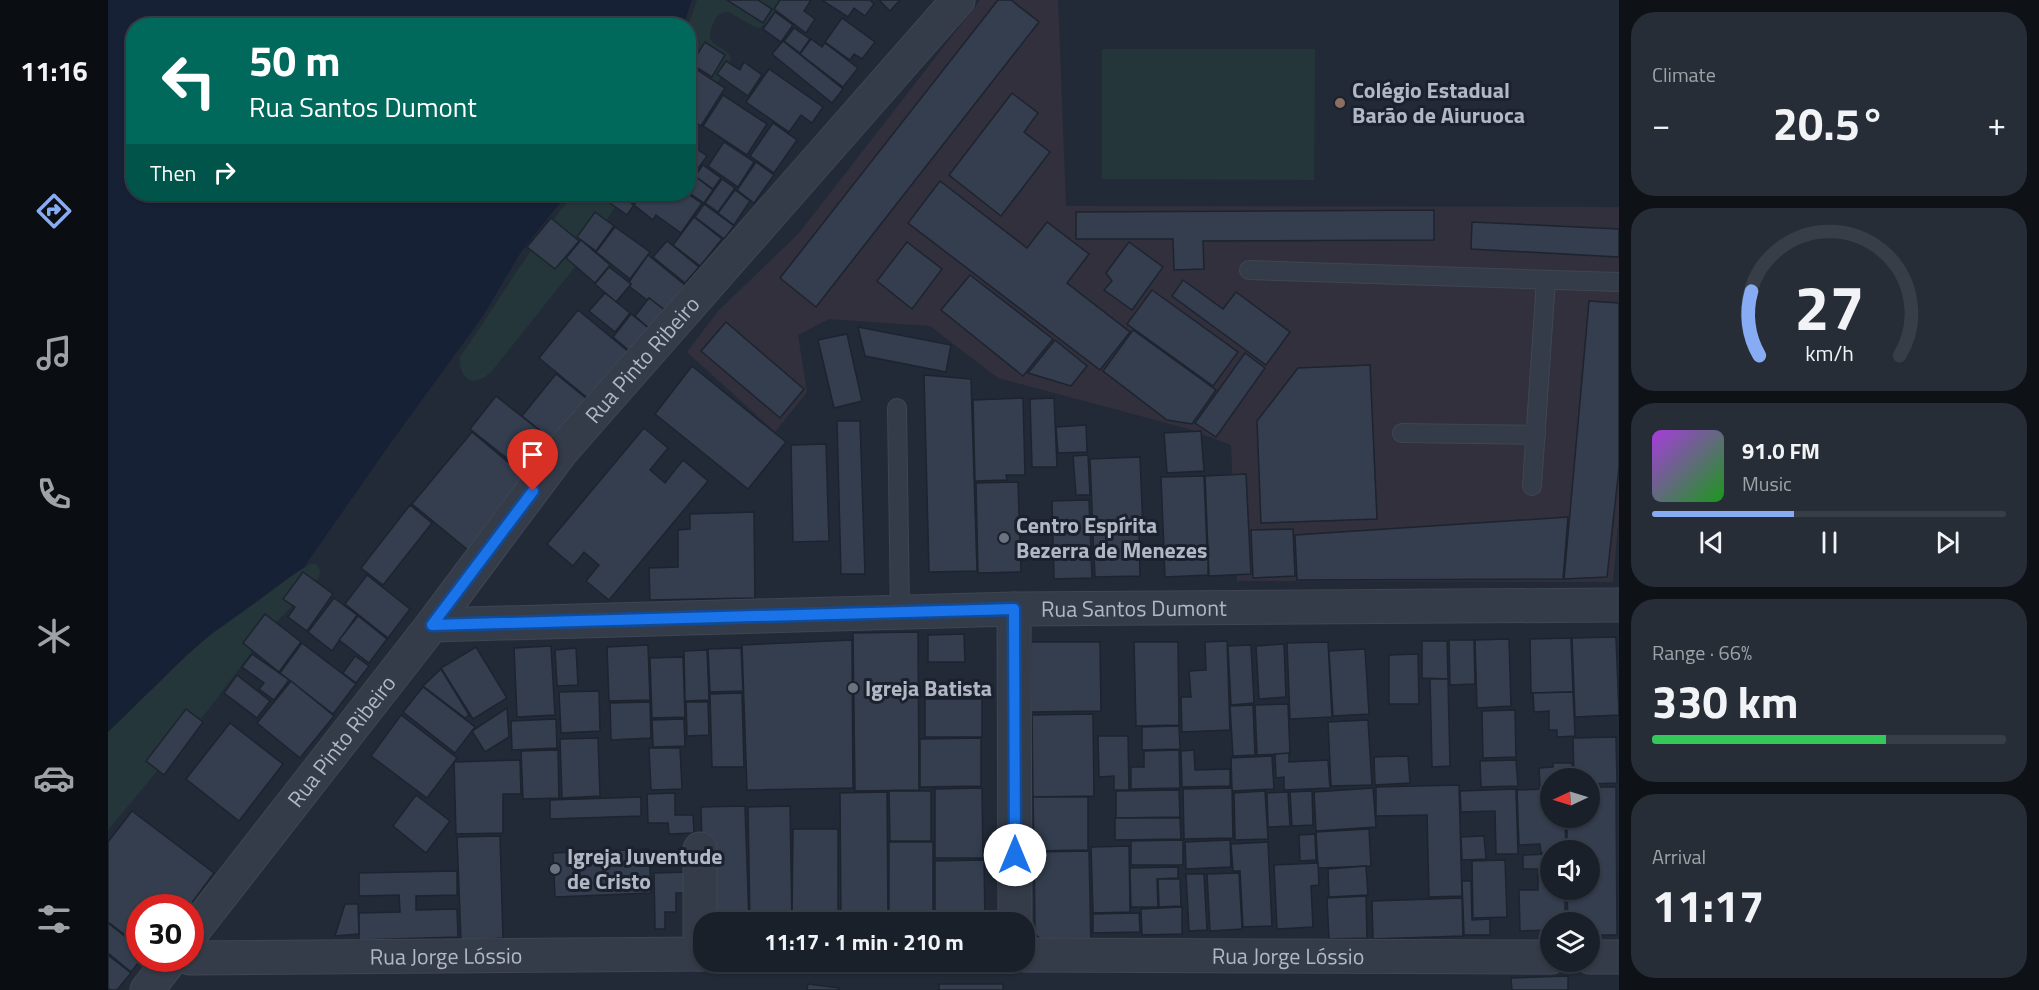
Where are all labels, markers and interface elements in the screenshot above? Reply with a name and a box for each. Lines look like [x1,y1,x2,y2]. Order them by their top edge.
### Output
text: 50 m [249,28,341,92]
icon: left [150,42,228,120]
text: 11:16 [20,50,88,91]
text: Climate [1652,59,1716,90]
place label: Colégio Estadual Barão de Aiuruoca [1352,73,1525,132]
text: Rua Santos Dumont [249,86,477,127]
text: 20.5° [1773,89,1885,157]
marker: Colégio Estadual Barão de Aiuruoca [1333,96,1347,110]
text: − [1652,99,1670,149]
text: + [1988,99,2006,149]
text: Then [150,156,196,190]
icon: right [208,156,241,189]
icon: directions [33,190,75,232]
text: 27 [1794,260,1864,355]
street label: Rua Pinto Ribeiro [577,288,708,431]
icon: music [33,332,75,374]
text: km/h [1805,338,1853,370]
pin [507,429,558,491]
text: 91.0 FM [1742,434,1820,468]
icon: arrive [516,438,549,471]
text: Music [1742,468,1792,499]
icon: phone [33,473,75,515]
place label: Centro Espírita Bezerra de Menezes [1016,508,1207,567]
icon: previous [1695,526,1728,559]
icon: pause [1813,526,1846,559]
icon: next [1931,526,1964,559]
marker: Centro Espírita Bezerra de Menezes [997,531,1011,545]
street label: Rua Santos Dumont [1041,591,1227,626]
icon: climate [33,615,75,657]
text: Range · 66% [1652,637,1752,668]
text: 330 km [1652,667,1798,735]
street label: Rua Pinto Ribeiro [279,668,404,815]
place label: Igreja Batista [865,671,992,705]
marker: Igreja Batista [846,681,860,695]
icon: car [33,757,75,799]
north arrow [1540,768,1600,828]
map controls [1540,768,1600,972]
position arrow [983,823,1047,887]
place label: Igreja Juventude de Cristo [567,839,723,898]
button: sound [1540,840,1600,900]
text: Arrival [1652,841,1706,872]
marker: Igreja Juventude de Cristo [548,862,562,876]
text: 11:17 [1652,871,1764,939]
speed limit sign: 30 [126,894,204,972]
icon: filters [33,898,75,940]
button: layers [1540,912,1600,972]
text: 11:17 · 1 min · 210 m [764,925,964,959]
street label: Rua Jorge Lóssio [370,938,522,974]
street label: Rua Jorge Lóssio [1212,939,1364,973]

